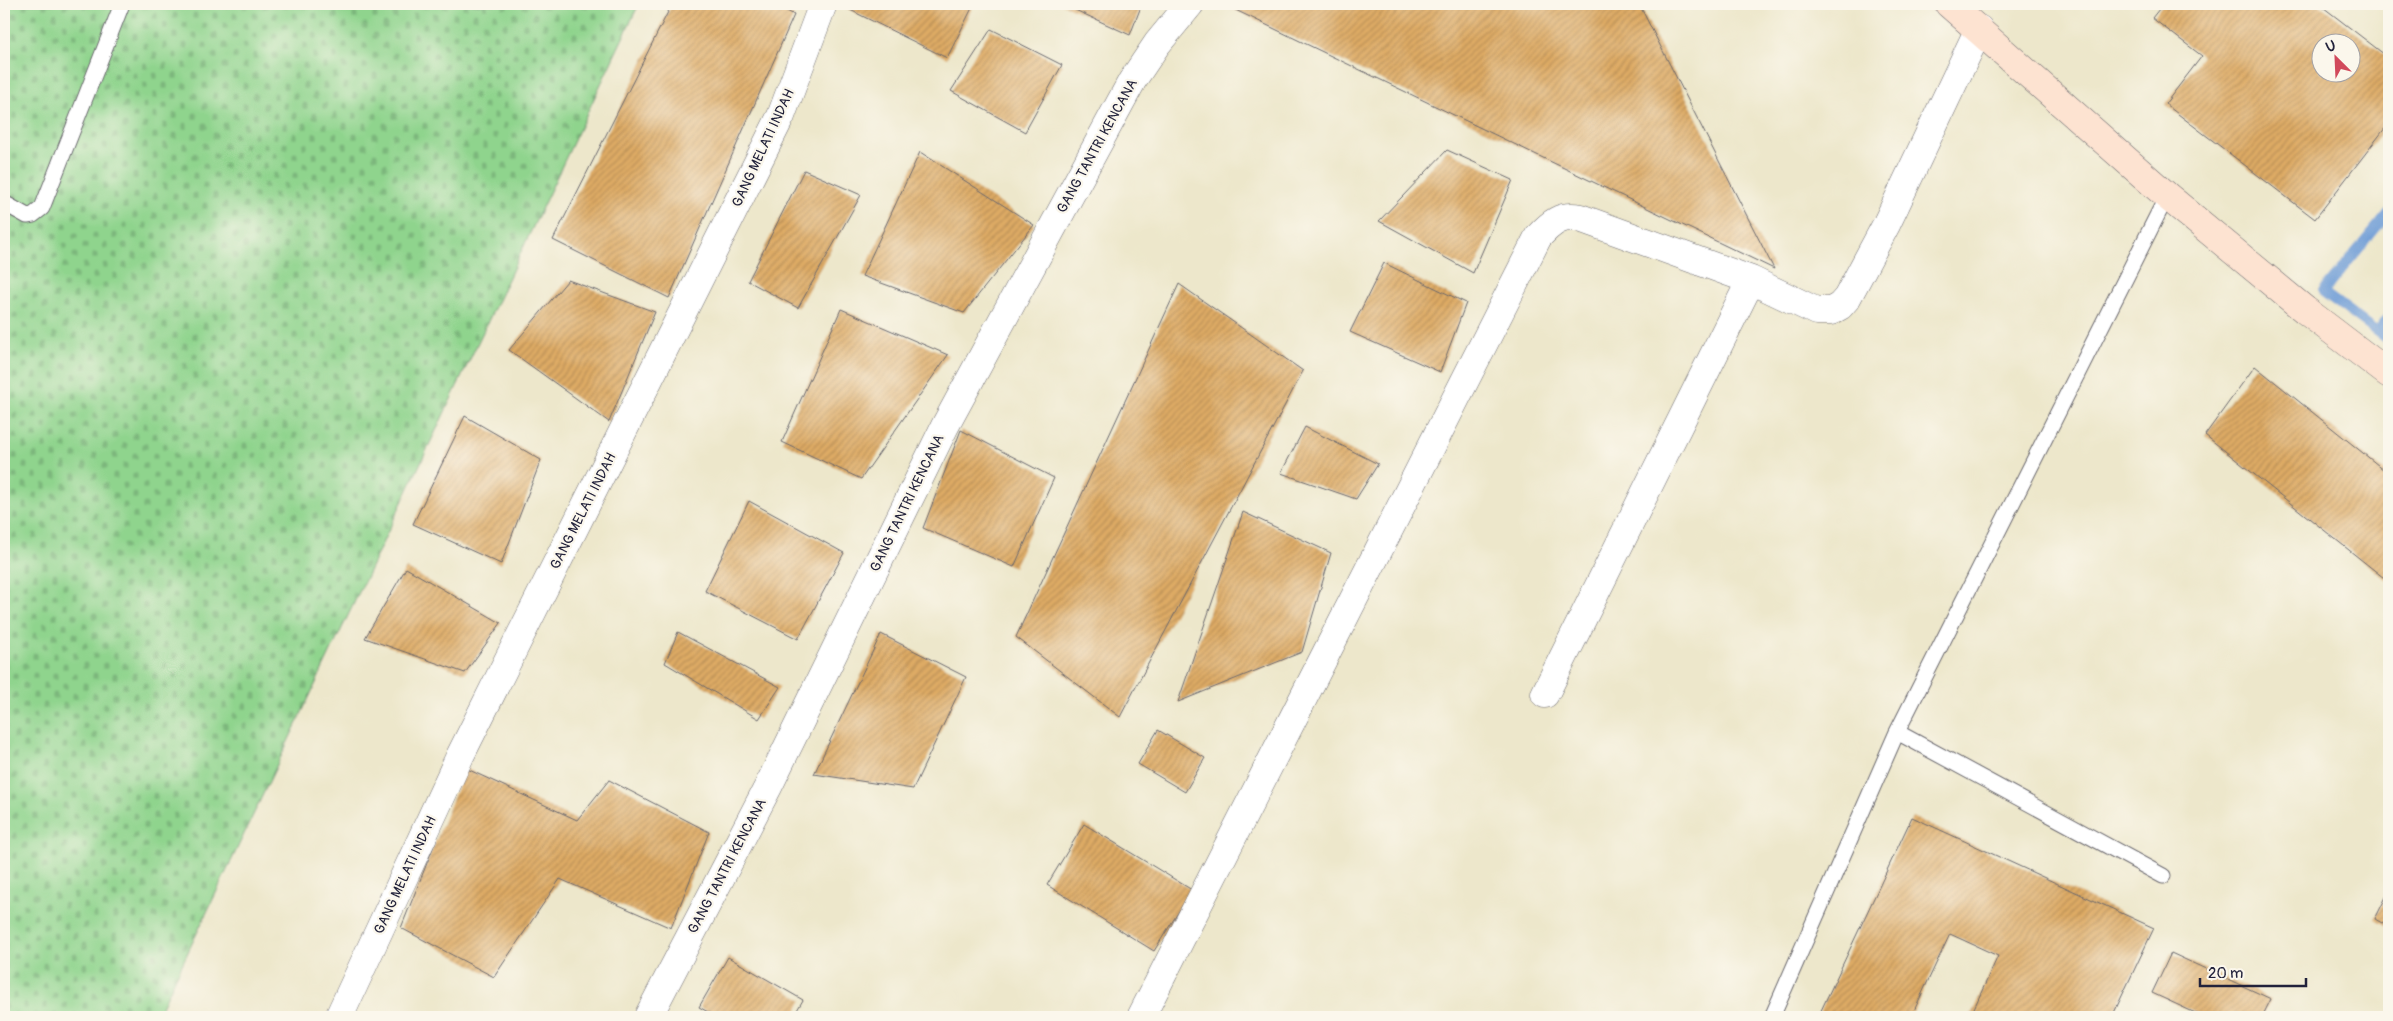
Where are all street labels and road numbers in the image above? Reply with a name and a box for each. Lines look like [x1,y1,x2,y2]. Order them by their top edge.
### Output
street label: GANG TANTRI KENCANA [1053,76,1141,216]
street label: GANG MELATI INDAH [728,86,798,210]
street label: GANG TANTRI KENCANA [866,432,948,574]
street label: GANG MELATI INDAH [546,450,620,572]
street label: GANG TANTRI KENCANA [684,795,770,937]
street label: GANG MELATI INDAH [370,813,440,937]

